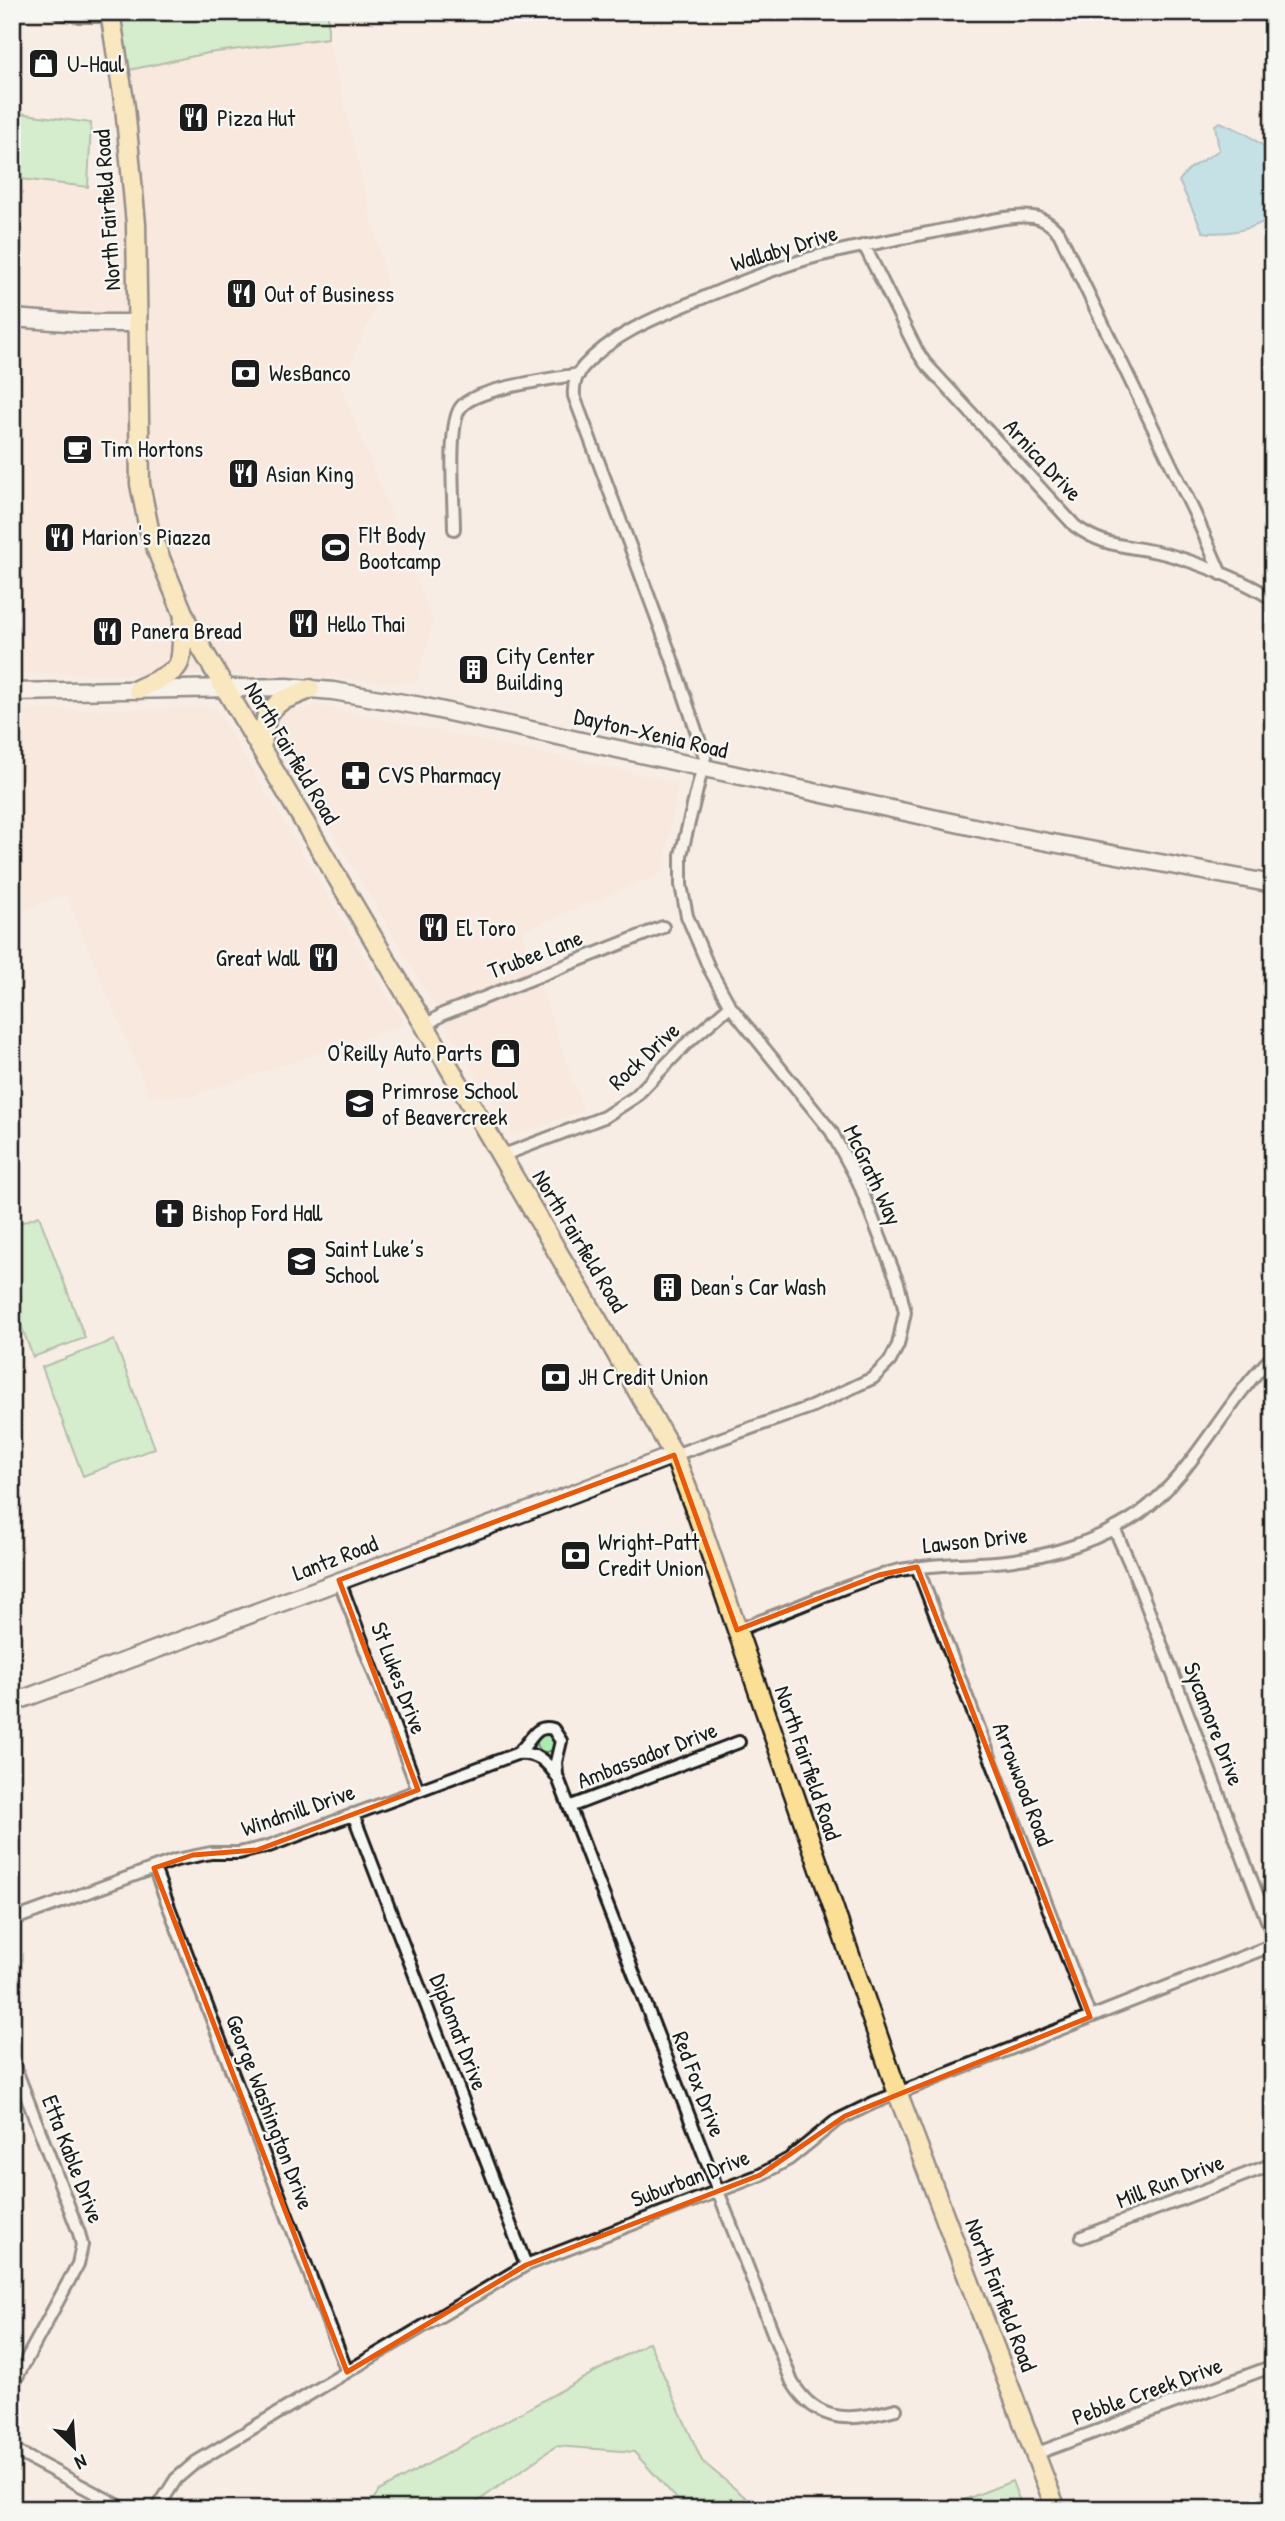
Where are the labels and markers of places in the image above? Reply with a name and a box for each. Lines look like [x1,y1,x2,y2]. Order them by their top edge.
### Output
shop icon: U-Haul [27,47,61,81]
place label: U-Haul [67,48,125,79]
restaurant icon: Pizza Hut [177,101,211,135]
place label: Pizza Hut [217,102,296,133]
restaurant icon: Out of Business [224,277,258,311]
place label: Out of Business [264,278,394,309]
bank icon: WesBanco [229,356,263,390]
place label: WesBanco [269,357,350,388]
cafe icon: Tim Hortons [61,432,95,466]
place label: Tim Hortons [101,433,203,464]
restaurant icon: Asian King [226,457,260,491]
place label: Asian King [266,458,354,489]
place label: FIt Body Bootcamp [358,519,441,576]
restaurant icon: Marion's Piazza [42,520,76,554]
place label: Marion's Piazza [82,521,210,552]
sports icon: FIt Body Bootcamp [319,531,353,565]
restaurant icon: Hello Thai [287,607,321,641]
place label: Hello Thai [327,608,406,639]
restaurant icon: Panera Bread [91,614,125,648]
place label: Panera Bread [131,615,241,646]
place label: City Center Building [496,640,595,697]
building icon: City Center Building [456,652,490,686]
pharmacy icon: CVS Pharmacy [338,758,372,792]
place label: CVS Pharmacy [378,759,502,790]
restaurant icon: El Toro [416,911,450,945]
place label: El Toro [456,912,516,943]
restaurant icon: Great Wall [306,941,340,975]
place label: Great Wall [216,942,301,973]
shop icon: O'Reilly Auto Parts [488,1036,522,1070]
place label: O'Reilly Auto Parts [327,1037,482,1068]
place label: Primrose School of Beavercreek [382,1075,519,1132]
school or university icon: Primrose School of Beavercreek [342,1087,376,1121]
church icon: Bishop Ford Hall [152,1196,186,1230]
place label: Bishop Ford Hall [192,1197,324,1228]
place label: Saint Luke’s School [325,1233,424,1290]
school or university icon: Saint Luke’s School [285,1245,319,1279]
building icon: Dean's Car Wash [651,1270,685,1304]
place label: Dean's Car Wash [691,1271,826,1302]
bank icon: JH Credit Union [538,1360,572,1394]
place label: JH Credit Union [578,1361,708,1392]
place label: Wright-Patt Credit Union [598,1526,704,1583]
bank icon: Wright-Patt Credit Union [558,1538,592,1572]

